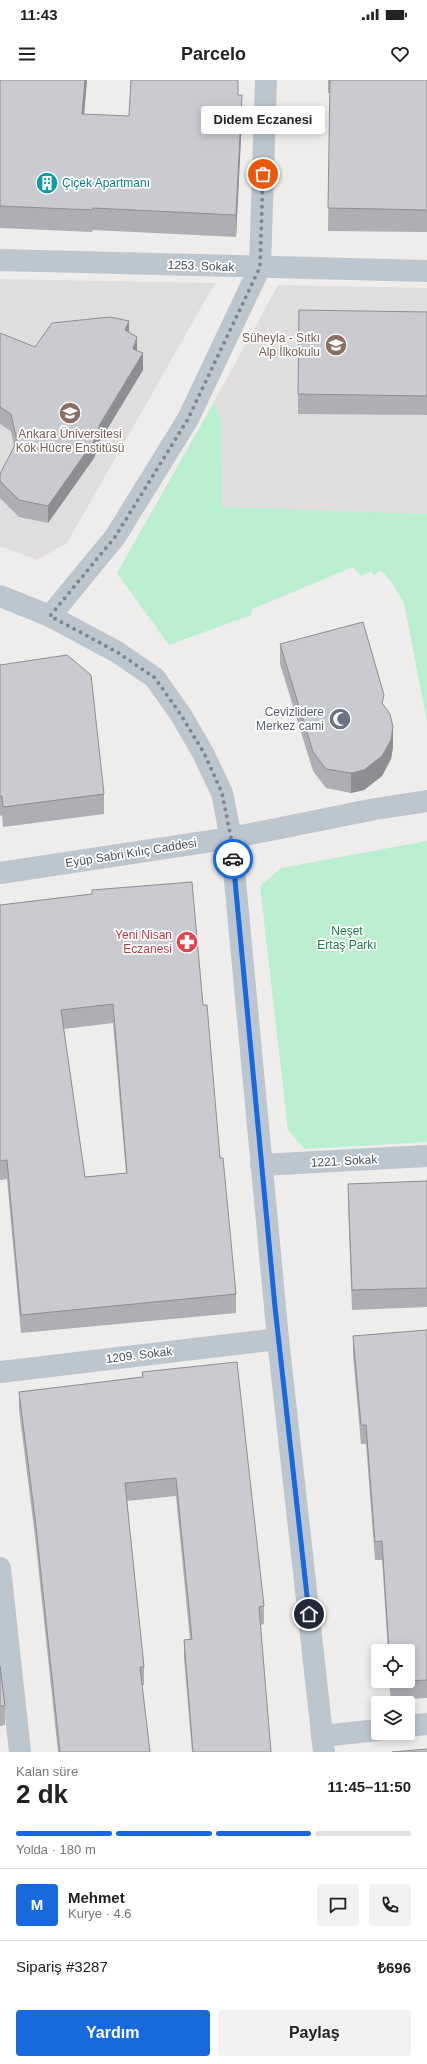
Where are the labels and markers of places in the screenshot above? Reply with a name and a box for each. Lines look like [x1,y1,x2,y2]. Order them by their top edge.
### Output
callout: Didem Eczanesi [201,106,325,134]
pin [246,157,280,191]
building icon: Çiçek Apartmanı [34,170,60,196]
place label: Çiçek Apartmanı [62,176,150,190]
place label: Süheyla - Sıtkı Alp İlkokulu [242,331,320,359]
school or university icon: Süheyla - Sıtkı Alp İlkokulu [323,332,349,358]
school or university icon: Ankara Üniversitesi Kök Hücre Enstitüsü [57,400,83,426]
place label: Ankara Üniversitesi Kök Hücre Enstitüsü [16,427,124,455]
place label: Cevizlidere Merkez cami [256,705,324,733]
mosque icon: Cevizlidere Merkez cami [327,706,353,732]
place label: Yeni Nisan Eczanesi [115,928,172,956]
pharmacy icon: Yeni Nisan Eczanesi [174,929,200,955]
pin [292,1597,326,1631]

